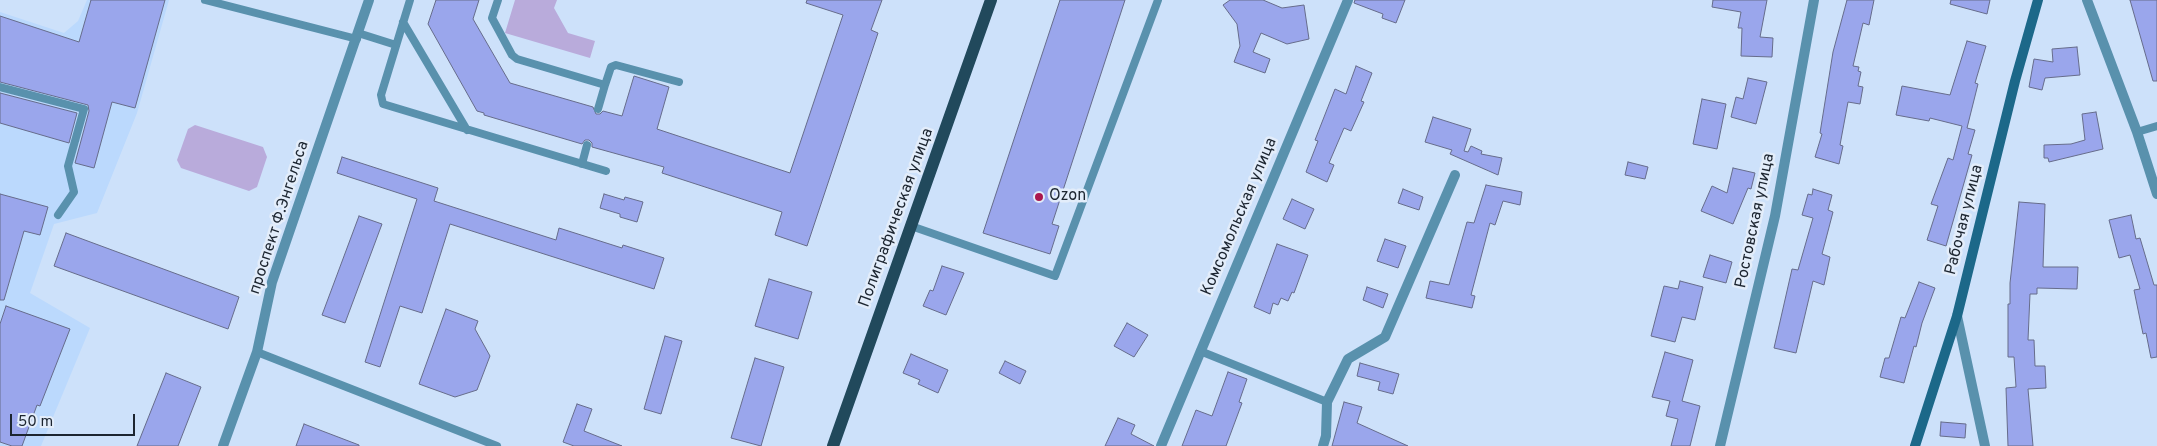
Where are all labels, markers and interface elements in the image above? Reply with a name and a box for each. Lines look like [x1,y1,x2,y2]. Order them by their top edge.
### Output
street label: Полиграфическая улица [856,126,938,310]
street label: Комсомольская улица [1198,135,1282,299]
street label: проспект Ф.Энгельса [246,139,314,297]
street label: Ростовская улица [1732,152,1780,290]
street label: Рабочая улица [1942,163,1988,277]
place label: Ozon [1049,187,1086,207]
marker: Ozon [1033,191,1045,203]
scale bar [12,404,138,436]
text: 50 m [18,413,53,432]

